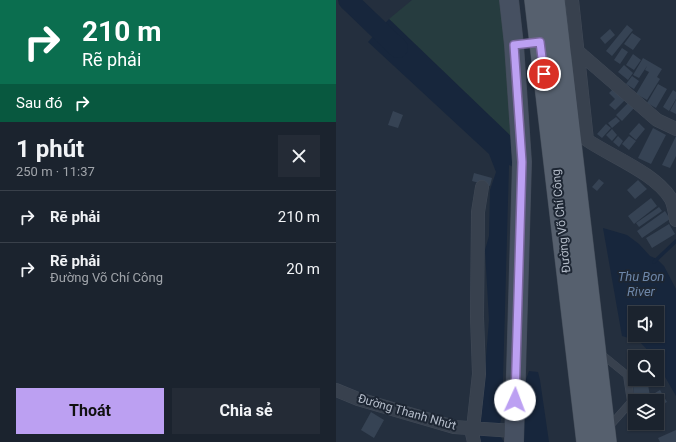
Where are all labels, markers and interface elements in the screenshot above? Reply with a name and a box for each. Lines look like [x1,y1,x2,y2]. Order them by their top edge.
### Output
text: 210 m [82,15,161,48]
icon: right [16,16,68,68]
text: Rẽ phải [82,49,141,70]
pin [527,57,561,91]
icon: arrive [533,63,555,85]
icon: right [71,92,93,114]
text: Sau đó [16,94,63,112]
text: 1 phút [16,135,84,163]
button: close [278,135,320,177]
text: 250 m · 11:37 [16,164,95,179]
street label: Đường Võ Chí Công [549,168,573,274]
icon: right [16,206,38,228]
text: Rẽ phải [50,208,100,226]
text: 210 m [278,208,320,226]
text: Rẽ phải [50,252,100,270]
icon: right [16,258,38,280]
text: 20 m [286,260,320,278]
water label: Thu Bon River [618,269,664,299]
text: Đường Võ Chí Công [50,270,163,285]
map controls [628,306,664,430]
button: sound [628,306,664,342]
button: search [628,350,664,386]
position arrow [494,379,536,421]
button: Thoát [16,388,164,434]
button: Chia sẻ [172,388,320,434]
street label: Đường Thanh Nhứt [356,391,458,433]
button: layers [628,394,664,430]

